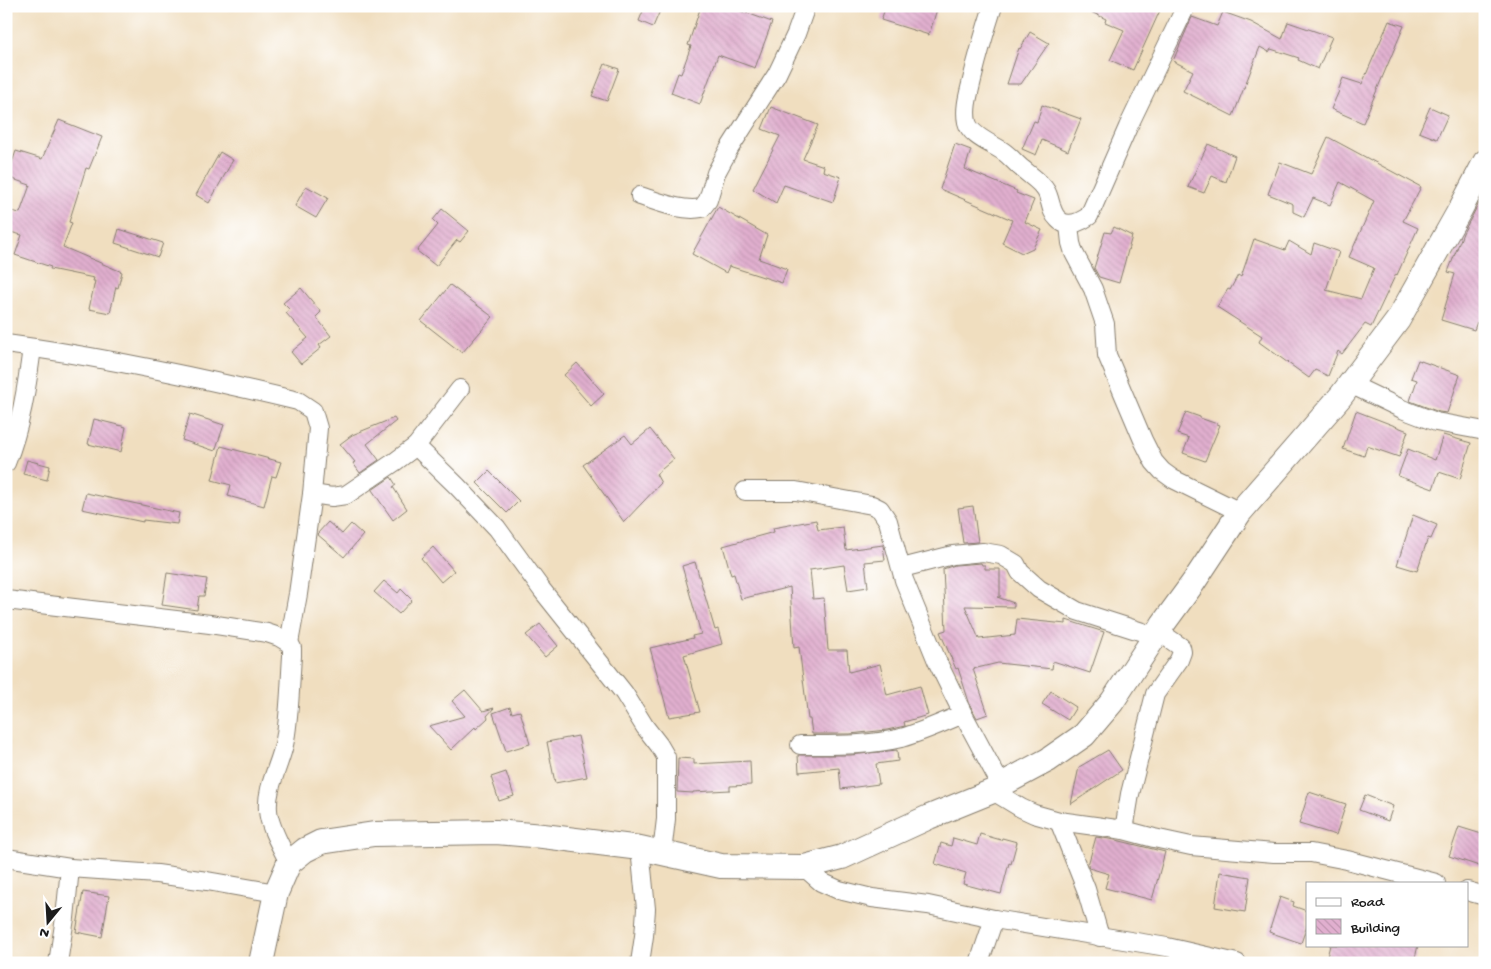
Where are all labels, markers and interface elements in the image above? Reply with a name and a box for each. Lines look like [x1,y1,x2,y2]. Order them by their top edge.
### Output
legend [1306,882,1468,946]
text: Road [1351,894,1385,912]
north arrow [22,896,72,946]
text: Building [1350,920,1400,938]
text: N [38,922,52,941]

